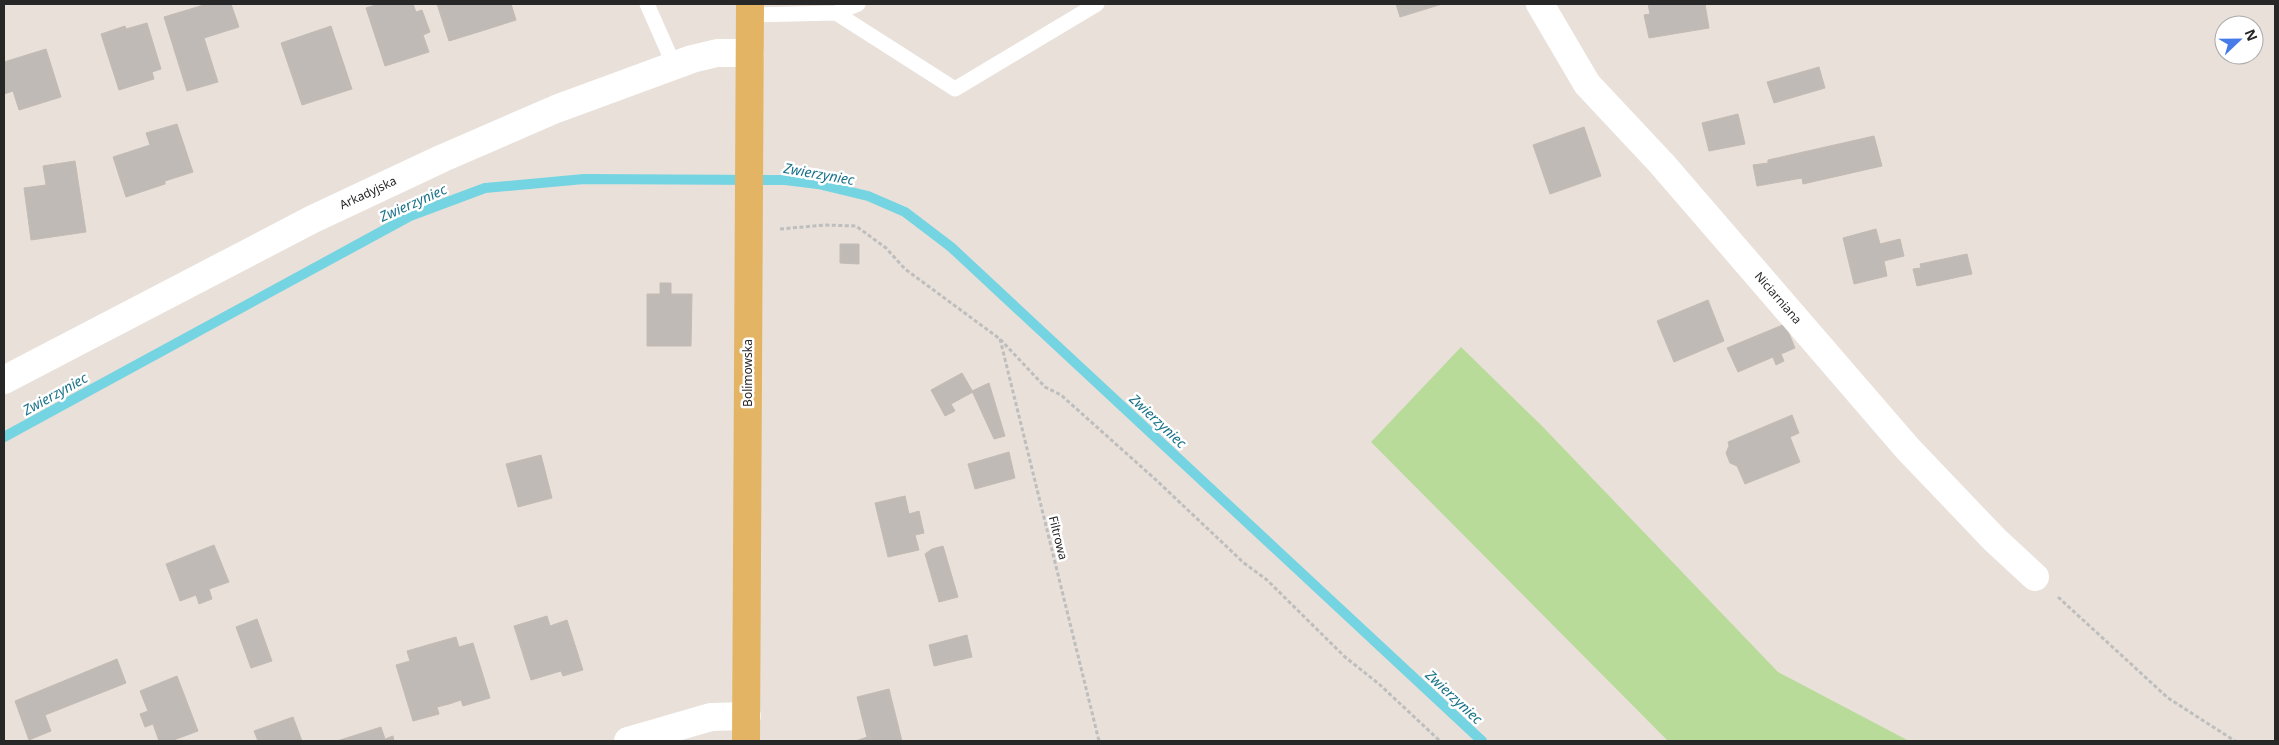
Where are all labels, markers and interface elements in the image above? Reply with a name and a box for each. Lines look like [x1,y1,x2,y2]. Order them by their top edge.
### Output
north arrow [2214,15,2264,65]
text: N [2241,26,2262,44]
water label: Zwierzyniec [781,158,857,189]
street label: Arkadyjska [336,172,399,213]
water label: Zwierzyniec [375,179,450,226]
street label: Niciarniana [1751,268,1806,327]
street label: Bolimowska [739,339,756,407]
water label: Zwierzyniec [18,368,91,420]
water label: Zwierzyniec [1125,389,1191,452]
street label: Filtrowa [1045,514,1072,562]
water label: Zwierzyniec [1421,665,1487,728]

